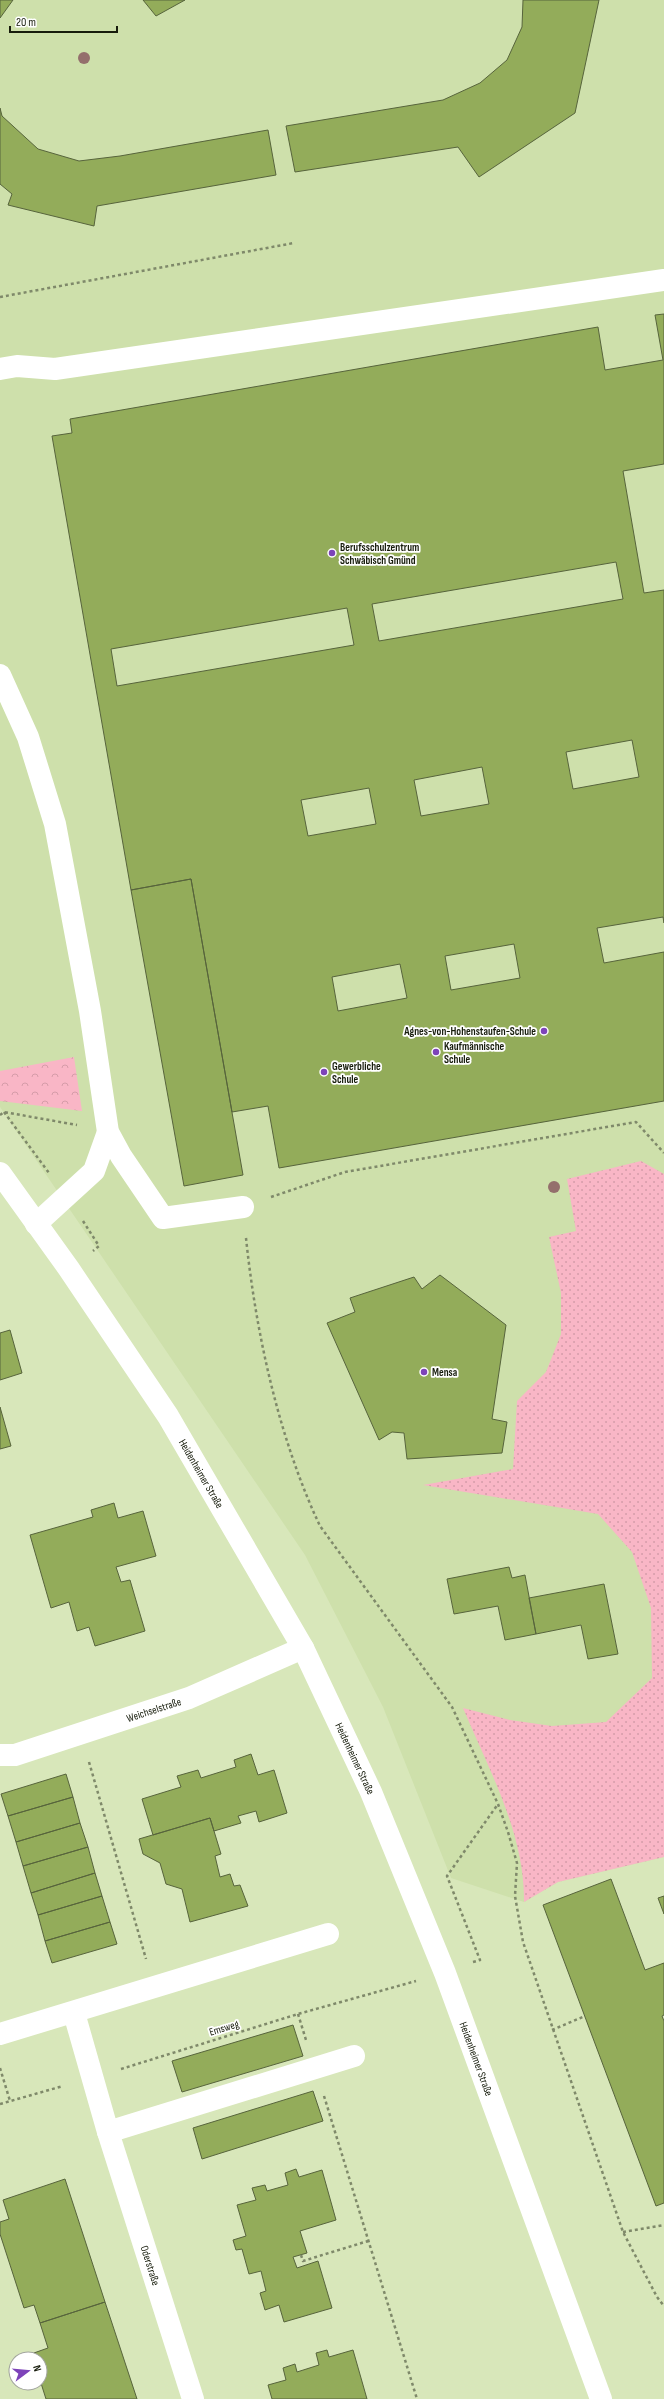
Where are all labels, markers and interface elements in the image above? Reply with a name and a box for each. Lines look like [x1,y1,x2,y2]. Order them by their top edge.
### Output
scale bar [10,8,117,34]
text: 20 m [16,15,36,30]
place label: Berufsschulzentrum Schwäbisch Gmünd [340,541,419,567]
marker: Berufsschulzentrum Schwäbisch Gmünd [327,548,337,558]
place label: Agnes-von-Hohenstaufen-Schule [403,1025,536,1038]
marker: Agnes-von-Hohenstaufen-Schule [539,1026,549,1036]
place label: Kaufmännische Schule [444,1040,505,1066]
marker: Kaufmännische Schule [431,1047,441,1057]
place label: Gewerbliche Schule [332,1060,381,1086]
marker: Gewerbliche Schule [319,1067,329,1077]
place label: Mensa [432,1366,458,1379]
marker: Mensa [419,1367,429,1377]
street label: Heidenheimer Straße [176,1437,227,1510]
street label: Weichselstraße [125,1695,183,1725]
street label: Heidenheimer Straße [333,1720,378,1796]
street label: Emsweg [208,2017,241,2039]
street label: Heidenheimer Straße [457,2020,496,2098]
street label: Oderstraße [138,2244,163,2287]
north arrow [8,2351,48,2391]
text: N [30,2364,44,2373]

